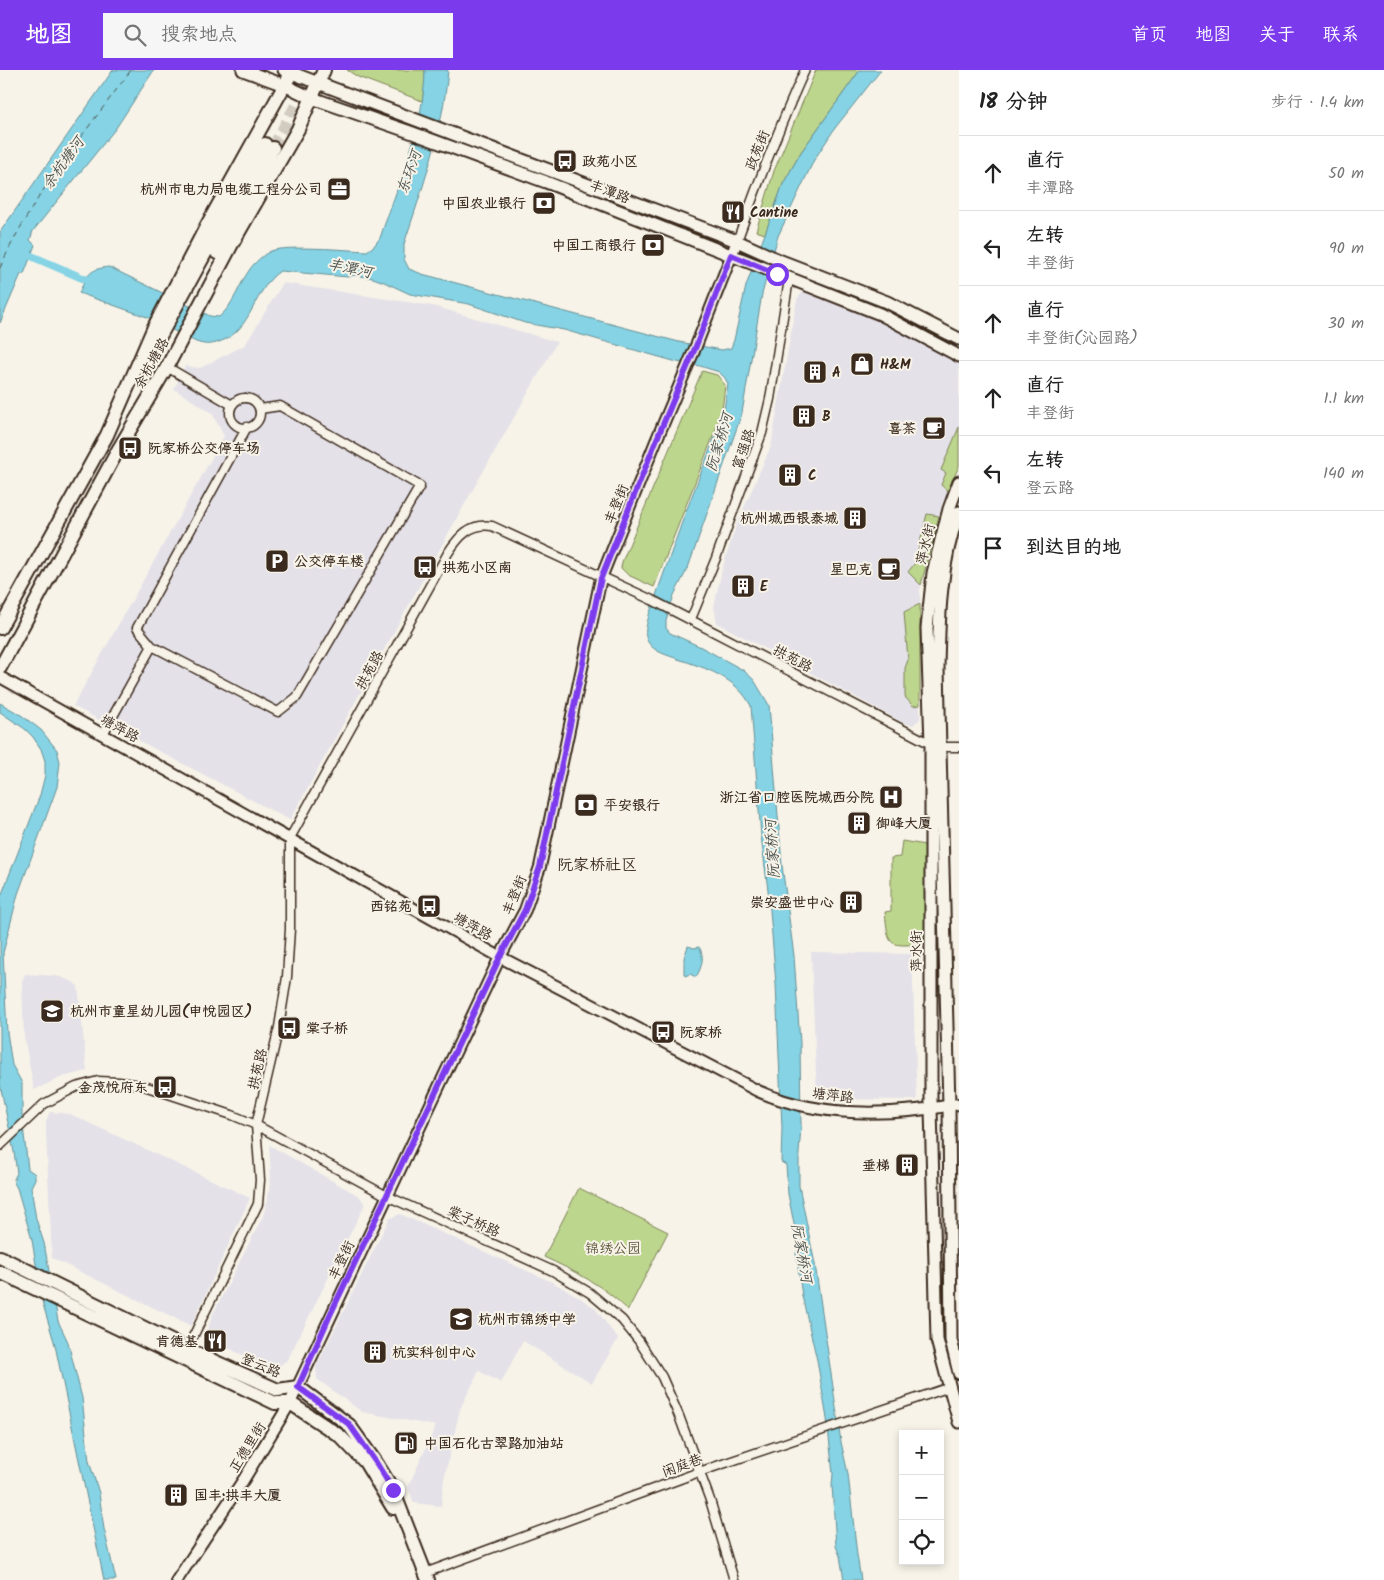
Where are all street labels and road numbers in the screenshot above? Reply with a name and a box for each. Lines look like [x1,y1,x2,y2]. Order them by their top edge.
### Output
street label: 政苑街 [740,127,776,174]
street label: 丰潭路 [586,174,633,210]
street label: 余杭塘路 [129,334,175,393]
street label: 富强路 [727,426,761,473]
street label: 丰登街 [599,481,635,528]
street label: 萍水街 [911,521,941,567]
street label: 拱苑路 [769,639,816,678]
street label: 拱苑路 [350,647,390,694]
street label: 塘萍路 [96,709,143,749]
street label: 丰登街 [497,872,533,919]
street label: 塘萍路 [449,907,496,947]
street label: 萍水街 [906,930,928,972]
street label: 拱苑路 [243,1046,273,1092]
street label: 塘萍路 [811,1083,855,1109]
street label: 棠子桥路 [444,1200,504,1243]
street label: 丰登街 [323,1237,361,1284]
street label: 登云路 [237,1348,284,1384]
street label: 正德里街 [224,1418,272,1477]
street label: 闲庭巷 [659,1448,707,1483]

